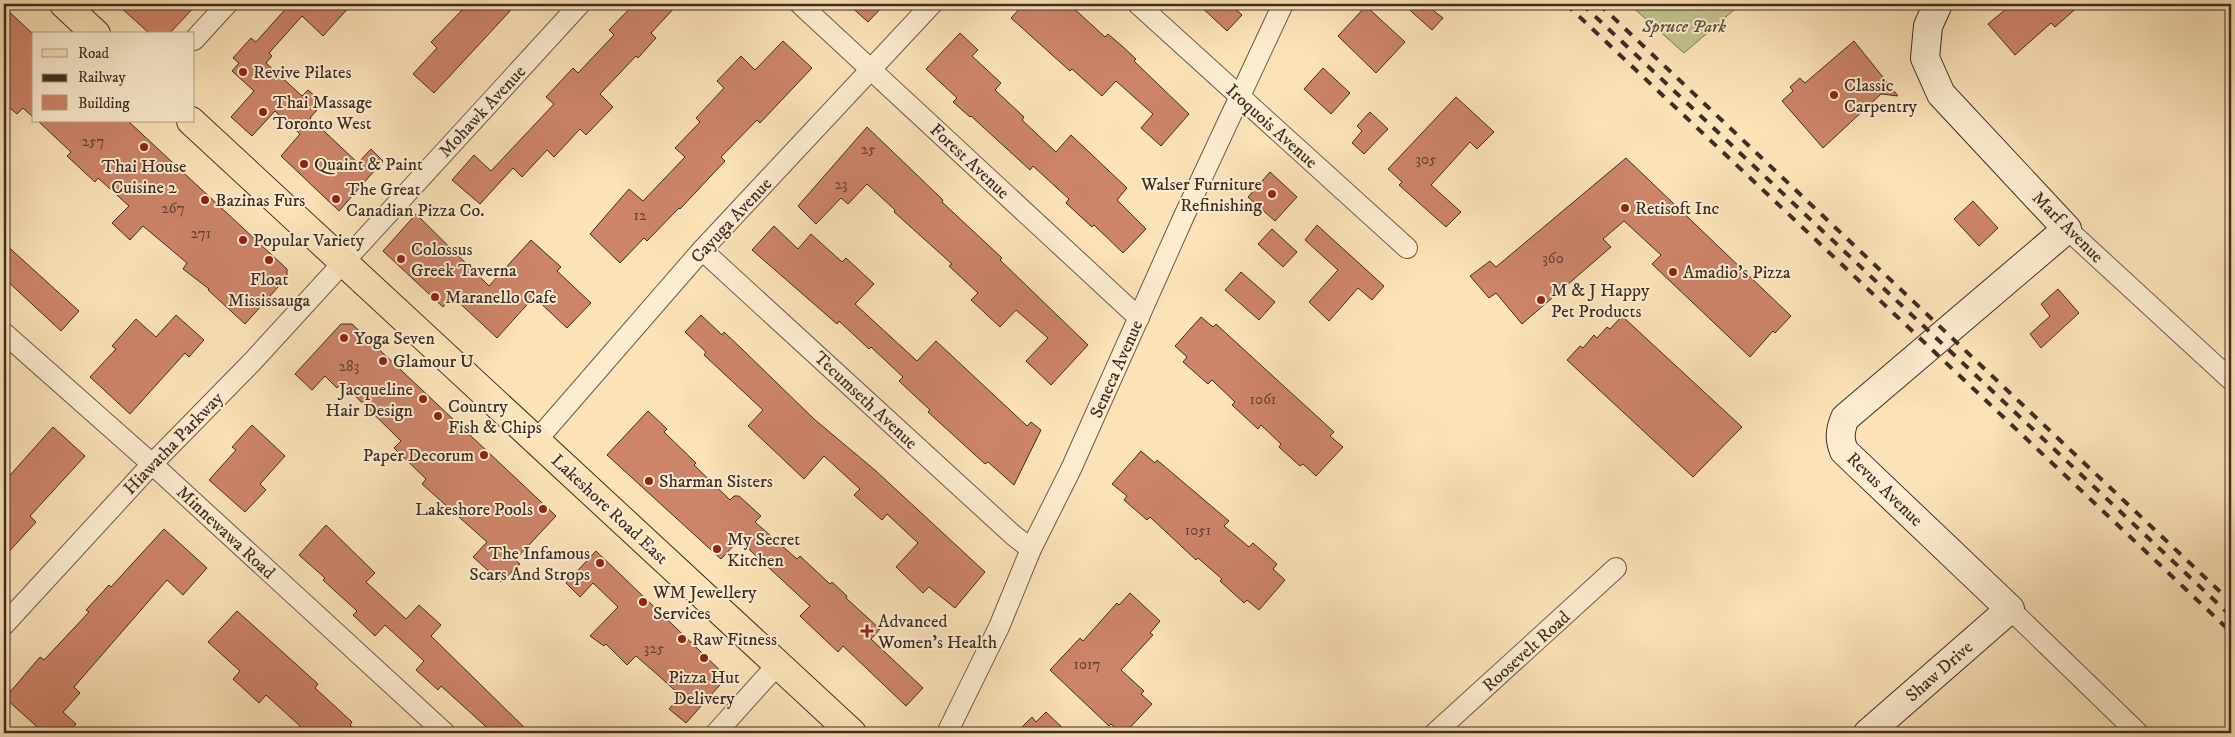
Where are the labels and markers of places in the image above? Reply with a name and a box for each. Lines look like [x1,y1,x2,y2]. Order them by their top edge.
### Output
place label: Revive Pilates [253,62,351,84]
marker: Revive Pilates [237,66,249,78]
place label: Classic Carpentry [1844,75,1918,118]
marker: Classic Carpentry [1828,89,1840,101]
place label: Thai Massage Toronto West [273,92,372,135]
marker: Thai Massage Toronto West [257,106,269,118]
marker: Thai House Cuisine 2 [138,141,150,153]
place label: Quaint & Paint [314,154,423,176]
place label: Thai House Cuisine 2 [102,156,186,199]
marker: Quaint & Paint [298,158,310,170]
place label: Walser Furniture Refinishing [1140,174,1262,217]
place label: The Great Canadian Pizza Co. [346,179,484,222]
marker: Walser Furniture Refinishing [1266,188,1278,200]
place label: Bazinas Furs [215,190,305,212]
marker: The Great Canadian Pizza Co. [330,193,342,205]
marker: Bazinas Furs [199,194,211,206]
place label: Retisoft Inc [1635,198,1720,220]
marker: Retisoft Inc [1619,202,1631,214]
place label: Popular Variety [253,230,365,252]
marker: Popular Variety [237,234,249,246]
place label: Colossus Greek Taverna [411,239,517,282]
marker: Colossus Greek Taverna [395,253,407,265]
marker: Float Mississauga [263,254,275,266]
place label: Amadio's Pizza [1683,262,1791,284]
marker: Amadio's Pizza [1667,266,1679,278]
place label: Float Mississauga [228,269,311,312]
place label: M & J Happy Pet Products [1551,280,1650,323]
place label: Maranello Cafe [445,287,556,309]
marker: Maranello Cafe [429,291,441,303]
marker: M & J Happy Pet Products [1535,294,1547,306]
place label: Yoga Seven [354,328,435,350]
marker: Yoga Seven [338,332,350,344]
place label: Glamour U [393,351,474,373]
marker: Glamour U [377,355,389,367]
place label: Jacqueline Hair Design [325,379,414,422]
marker: Jacqueline Hair Design [417,393,429,405]
place label: Country Fish & Chips [448,396,542,439]
marker: Country Fish & Chips [432,410,444,422]
place label: Paper Decorum [363,445,474,467]
marker: Paper Decorum [478,449,490,461]
place label: Sharman Sisters [659,471,773,493]
marker: Sharman Sisters [643,475,655,487]
place label: Lakeshore Pools [415,499,533,521]
marker: Lakeshore Pools [537,503,549,515]
place label: My Secret Kitchen [727,529,800,572]
place label: The Infamous Scars And Strops [469,543,590,586]
marker: My Secret Kitchen [711,543,723,555]
marker: The Infamous Scars And Strops [594,557,606,569]
place label: WM Jewellery Services [652,582,757,625]
marker: WM Jewellery Services [637,596,649,608]
place label: Advanced Women’s Health [877,611,998,654]
marker: Advanced Women’s Health [860,624,874,638]
place label: Raw Fitness [692,629,777,651]
marker: Raw Fitness [676,633,688,645]
marker: Pizza Hut Delivery [698,652,710,664]
place label: Pizza Hut Delivery [668,667,740,710]

